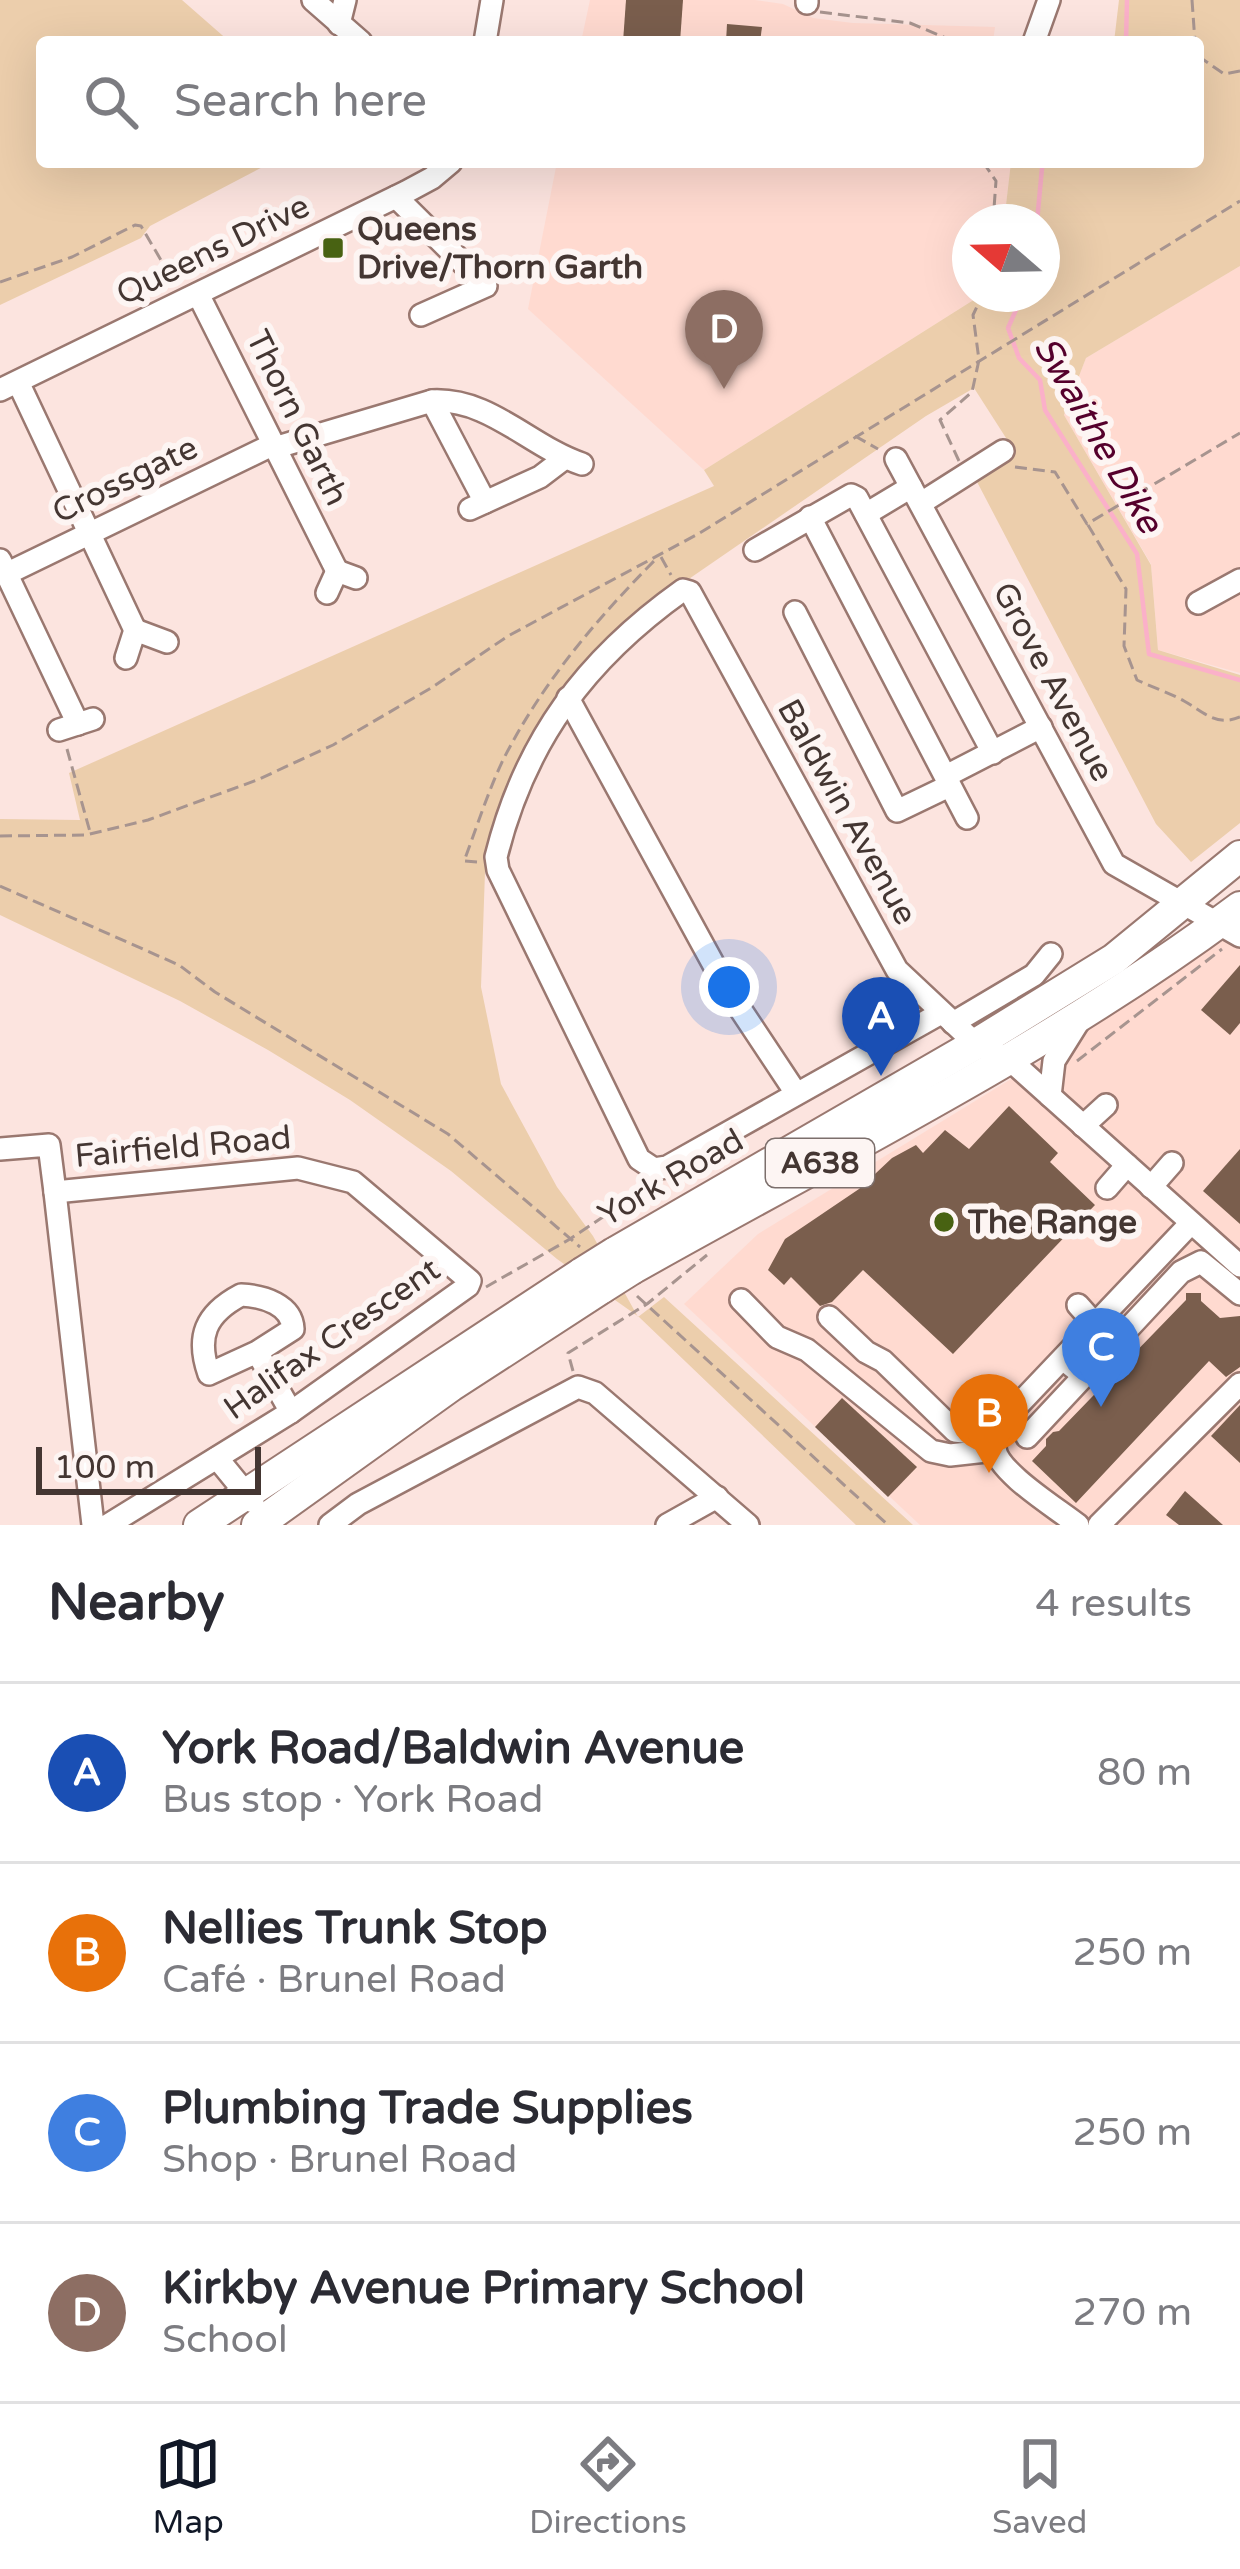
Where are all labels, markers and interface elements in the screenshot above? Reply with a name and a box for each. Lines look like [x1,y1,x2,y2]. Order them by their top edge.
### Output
search box [36,36,1204,168]
icon: search [78,69,144,135]
text: Search here [174,75,427,129]
street label: Queens Drive [110,186,316,314]
north arrow [952,204,1060,312]
place label: Queens Drive/Thorn Garth [357,210,643,287]
marker: Queens Drive/Thorn Garth [320,235,346,261]
pin: D [685,290,763,389]
street label: Thorn Garth [238,324,356,512]
water label: Swaithe Dike [1025,329,1172,542]
street label: Crossgate [46,428,204,532]
street label: Grove Avenue [984,576,1122,788]
street label: Baldwin Avenue [769,693,925,931]
your location [699,957,759,1017]
pin: A [842,977,920,1076]
street label: Fairfield Road [73,1118,293,1176]
street label: York Road [592,1121,750,1235]
road number: A638 [766,1139,874,1187]
place label: The Range [967,1203,1137,1242]
marker: The Range [931,1209,957,1235]
street label: Halifax Crescent [216,1250,448,1428]
pin: C [1062,1308,1140,1407]
pin: B [950,1374,1028,1473]
scale bar [36,1441,261,1494]
text: 100 m [54,1448,155,1487]
text: Nearby [48,1572,225,1634]
text: 4 results [1035,1580,1192,1627]
text: York Road/Baldwin Avenue [162,1722,744,1776]
text: A [72,1749,102,1796]
text: 80 m [1097,1749,1192,1796]
text: Bus stop · York Road [162,1776,543,1823]
text: Nellies Trunk Stop [162,1902,548,1956]
text: B [73,1929,101,1976]
text: 250 m [1073,1929,1192,1976]
text: Café · Brunel Road [162,1956,506,2003]
text: Plumbing Trade Supplies [162,2082,693,2136]
text: C [73,2109,101,2156]
text: 250 m [1073,2109,1192,2156]
text: Shop · Brunel Road [162,2136,517,2183]
text: Kirkby Avenue Primary School [162,2262,805,2316]
text: D [72,2289,102,2336]
text: 270 m [1073,2289,1192,2336]
text: School [162,2316,288,2363]
tab: Map [153,2431,224,2542]
tab: Directions [529,2431,687,2542]
tab: Saved [992,2431,1087,2542]

